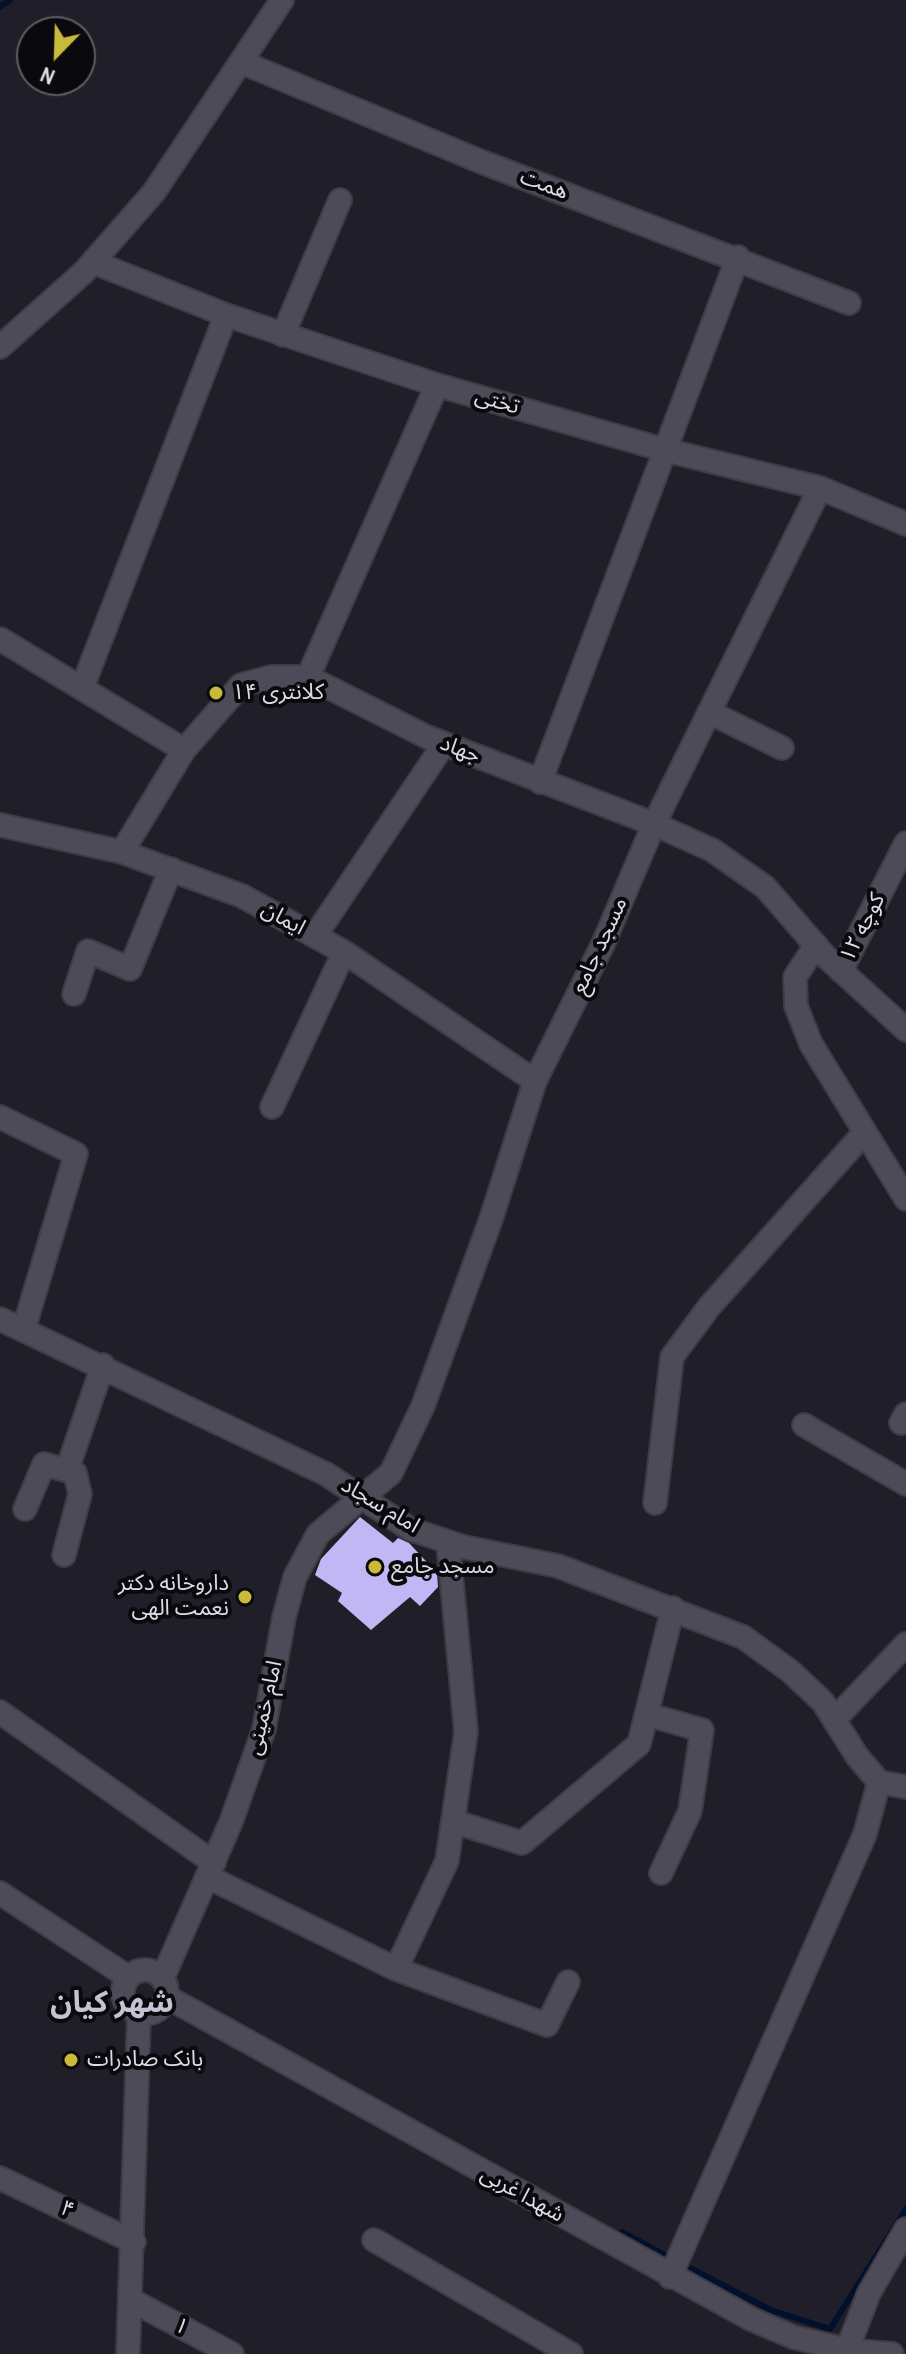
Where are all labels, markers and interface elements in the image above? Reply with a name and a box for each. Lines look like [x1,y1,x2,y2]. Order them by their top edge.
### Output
north arrow [16,16,96,96]
text: N [36,60,59,93]
street label: همت [516,164,572,206]
street label: تختی [472,383,522,421]
place label: کلانتری ۱۴ [232,680,324,706]
marker: کلانتری ۱۴ [207,684,225,702]
street label: جهاد [436,730,484,770]
street label: کوچه ۱۲ [835,889,891,967]
street label: مسجد جامع [566,893,634,999]
street label: ایمان [256,896,310,942]
street label: امام سجاد [336,1472,424,1540]
place label: مسجد جامع [391,1554,495,1580]
marker: مسجد جامع [366,1558,384,1576]
place label: داروخانه دکتر نعمت الهی [118,1571,229,1622]
marker: داروخانه دکتر نعمت الهی [236,1588,254,1606]
street label: امام خمینی [241,1658,289,1758]
district label: شهر کیان [50,1986,174,2022]
place label: بانک صادرات [87,2047,203,2073]
marker: بانک صادرات [62,2051,80,2069]
street label: شهدا غربی [476,2161,568,2229]
street label: ۴ [56,2195,78,2225]
street label: ۱ [169,2312,193,2342]

